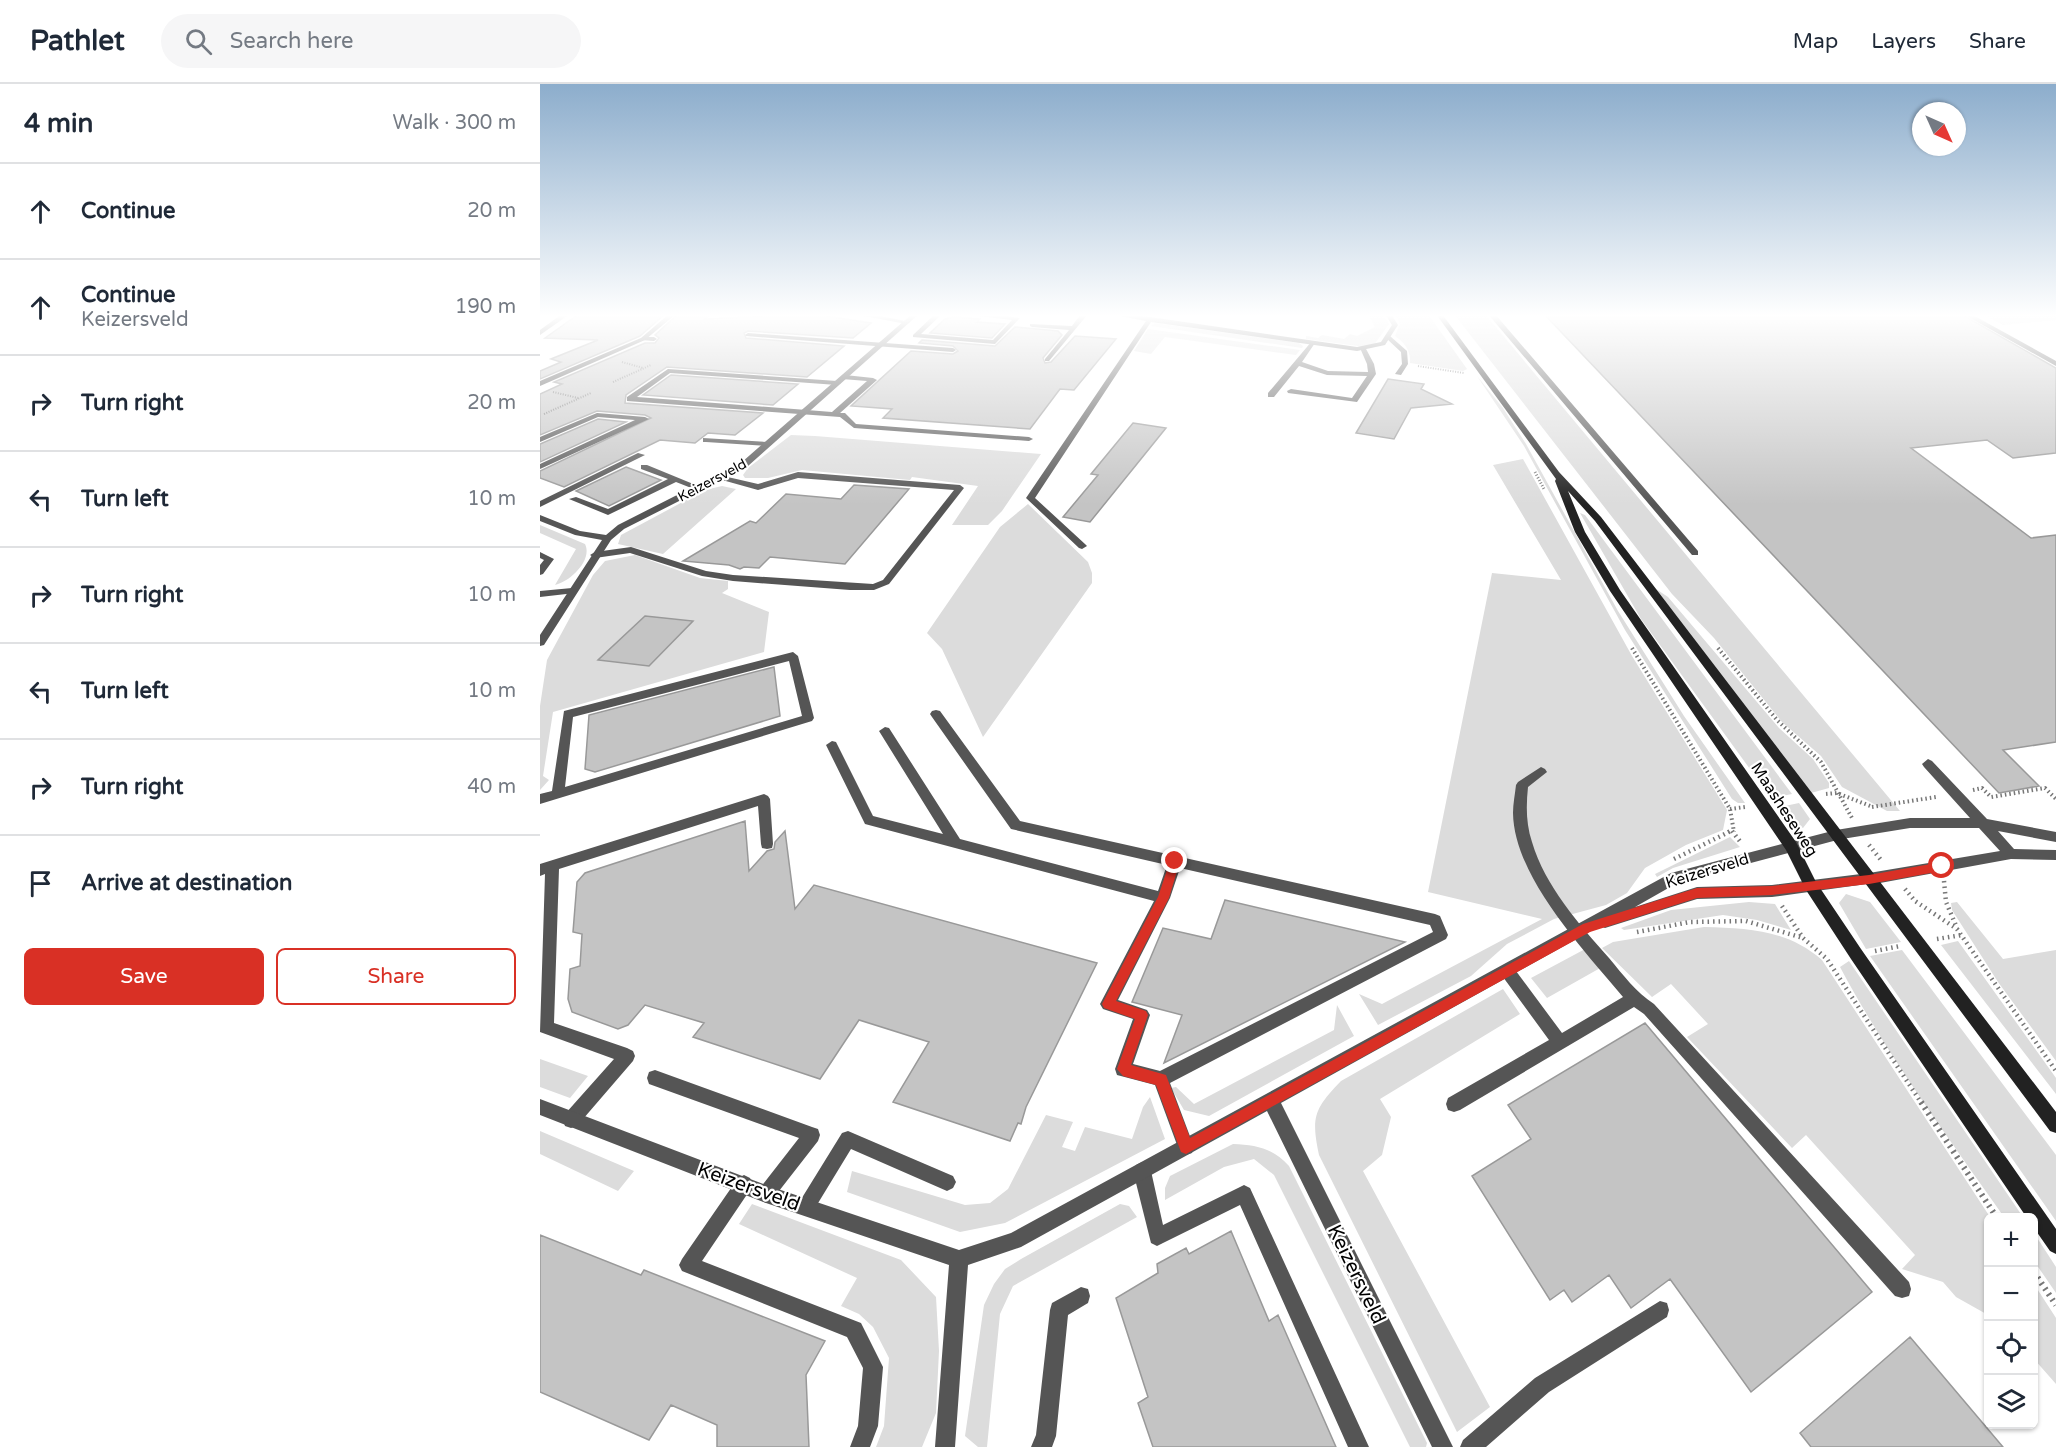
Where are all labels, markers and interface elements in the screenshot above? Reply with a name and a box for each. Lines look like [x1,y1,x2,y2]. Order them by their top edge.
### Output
search box [161,14,581,68]
text: Pathlet [30,24,125,58]
icon: search [182,25,215,58]
text: Search here [230,28,353,54]
text: Map [1793,29,1838,54]
text: Layers [1871,29,1936,54]
text: Share [1969,29,2026,54]
north arrow [1912,102,1966,156]
text: 4 min [24,108,93,139]
text: Walk · 300 m [393,111,516,135]
icon: ahead [24,195,57,228]
text: Continue [81,198,176,224]
text: 20 m [467,199,516,223]
text: Continue [81,282,176,308]
icon: ahead [24,291,57,324]
text: 190 m [455,295,516,319]
text: Keizersveld [81,308,189,332]
icon: right [24,387,57,420]
text: Turn right [81,390,183,416]
text: 20 m [467,391,516,415]
street label: Keizersveld [675,455,749,506]
icon: left [24,483,57,516]
text: Turn left [81,486,169,512]
text: 10 m [467,487,516,511]
icon: right [24,579,57,612]
text: Turn right [81,582,183,608]
text: 10 m [467,583,516,607]
icon: left [24,675,57,708]
text: Turn left [81,678,169,704]
text: 10 m [467,679,516,703]
street label: Maasheseweg [1746,759,1822,860]
icon: right [24,771,57,804]
text: Turn right [81,774,183,800]
text: 40 m [467,775,516,799]
route end [1161,847,1187,873]
street label: Keizersveld [1663,849,1751,893]
route start [1928,852,1954,878]
icon: arrive [24,867,57,900]
text: Arrive at destination [81,870,292,896]
button: Save [24,948,264,1005]
button: Share [276,948,516,1005]
street label: Keizersveld [694,1157,803,1217]
map controls [1984,1213,2038,1429]
button: + [1984,1213,2038,1267]
street label: Keizersveld [1322,1221,1390,1328]
button: − [1984,1267,2038,1321]
button: locate [1984,1321,2038,1375]
button: layers [1984,1375,2038,1429]

